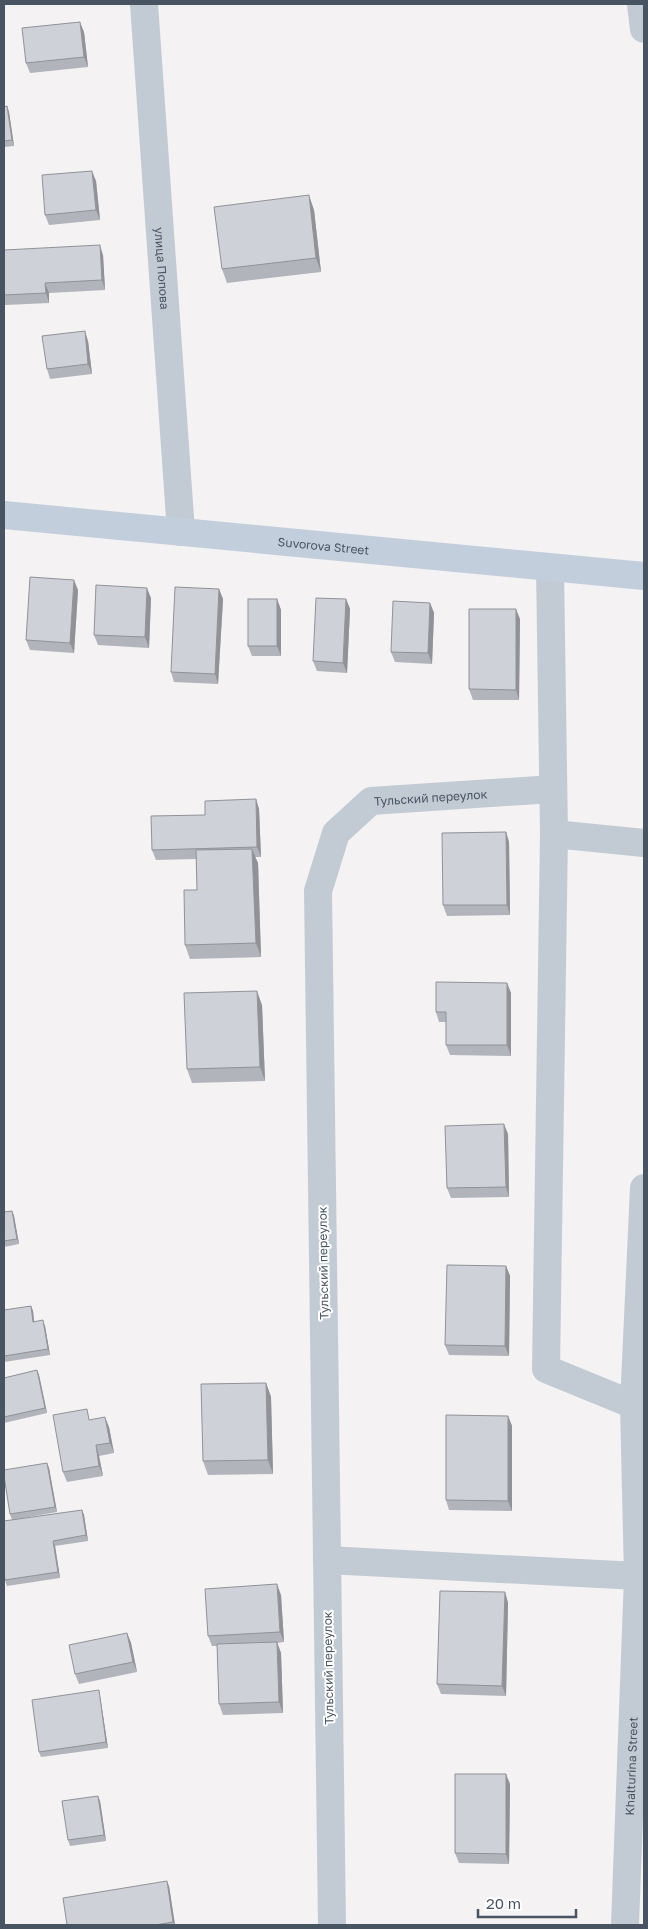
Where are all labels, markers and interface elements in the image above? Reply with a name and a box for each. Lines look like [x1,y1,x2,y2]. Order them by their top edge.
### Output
street label: улица Попова [152,227,173,310]
street label: Suvorova Street [277,534,370,557]
street label: Тульский переулок [374,786,488,808]
street label: Тульский переулок [315,1206,331,1320]
street label: Тульский переулок [320,1611,336,1725]
street label: Khalturina Street [622,1716,640,1816]
scale bar [478,1886,576,1918]
text: 20 m [486,1894,521,1912]

